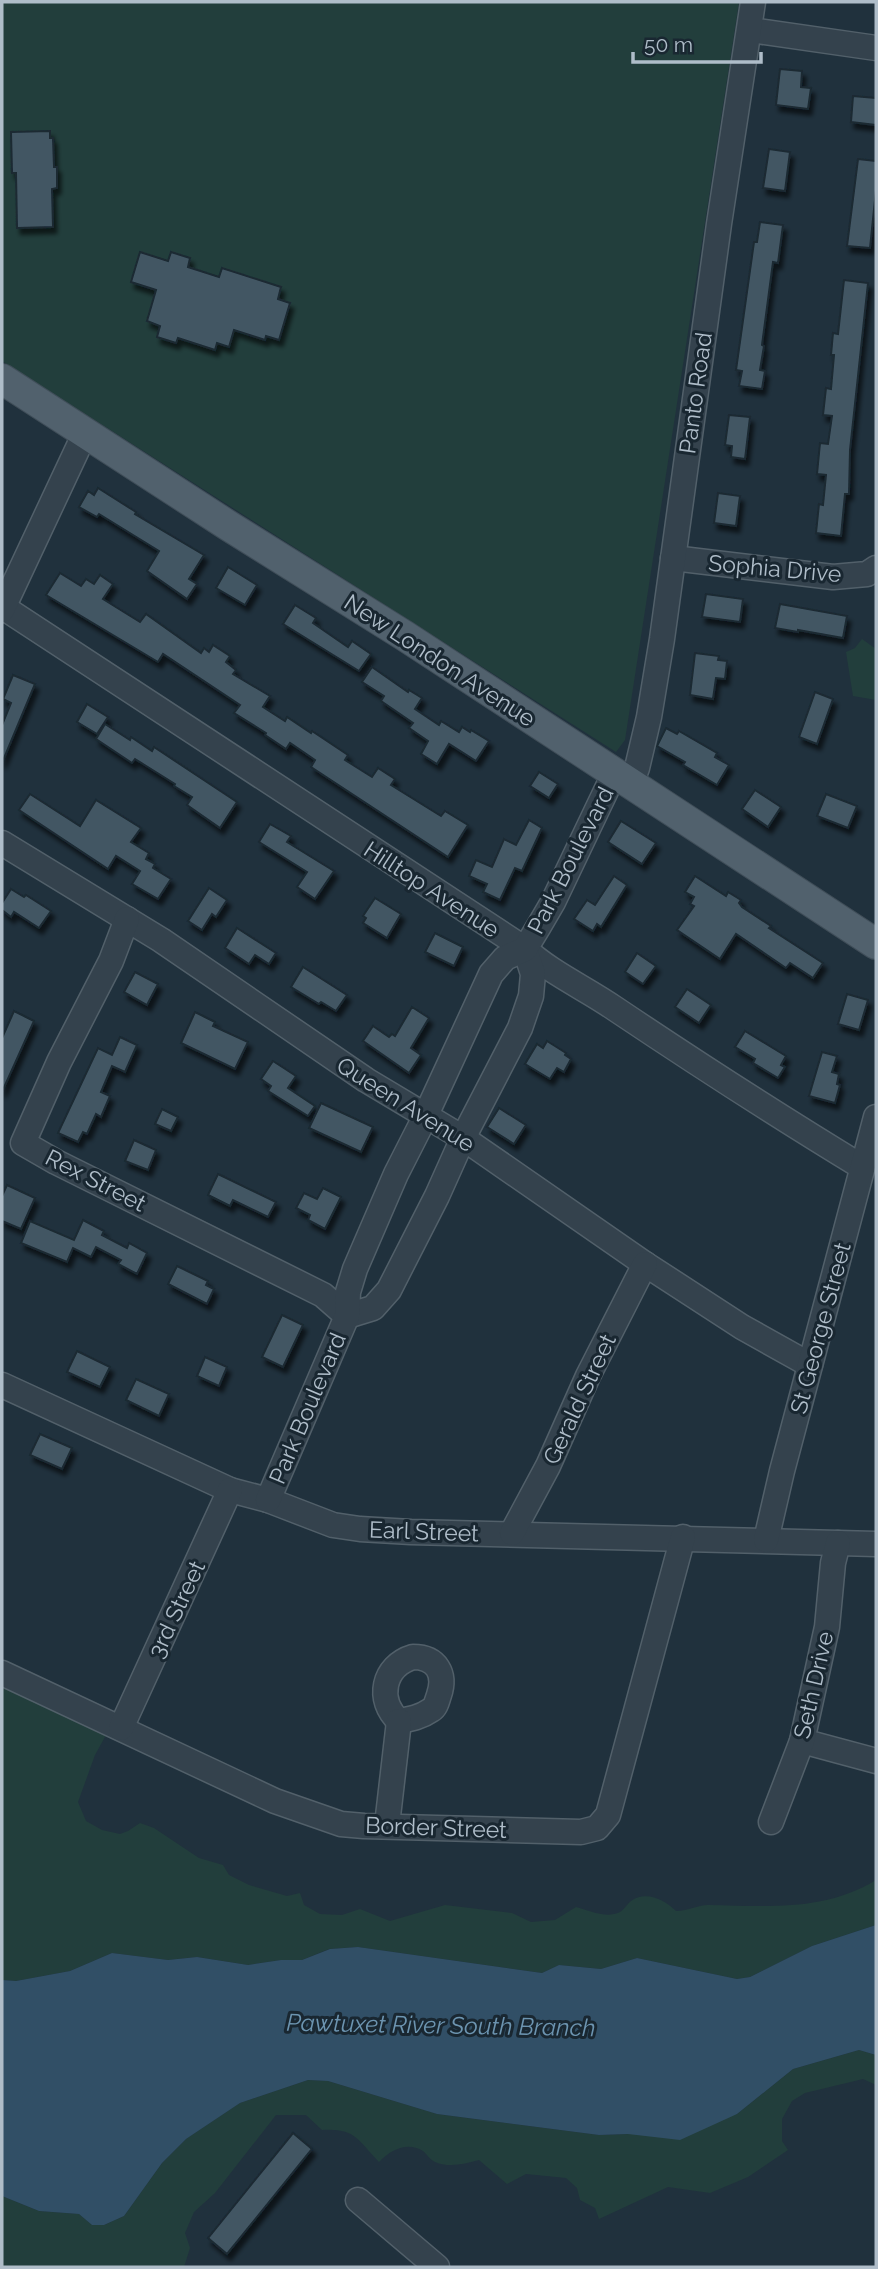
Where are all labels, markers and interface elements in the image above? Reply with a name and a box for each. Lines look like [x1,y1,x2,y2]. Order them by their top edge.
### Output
scale bar [633,21,761,65]
text: 50 m [644,32,693,57]
street label: Panto Road [673,331,717,455]
street label: Sophia Drive [707,549,843,587]
street label: New London Avenue [339,588,541,732]
street label: Park Boulevard [521,782,619,938]
street label: Hilltop Avenue [359,835,505,943]
street label: Queen Avenue [332,1051,480,1157]
street label: Rex Street [41,1143,151,1217]
street label: St George Street [784,1239,856,1417]
street label: Park Boulevard [263,1328,351,1488]
street label: Gerald Street [537,1329,621,1468]
street label: Earl Street [369,1516,480,1546]
street label: 3rd Street [142,1556,210,1662]
street label: Seth Drive [788,1629,838,1741]
street label: Border Street [365,1811,508,1843]
water label: Pawtuxet River South Branch [286,2008,596,2042]

